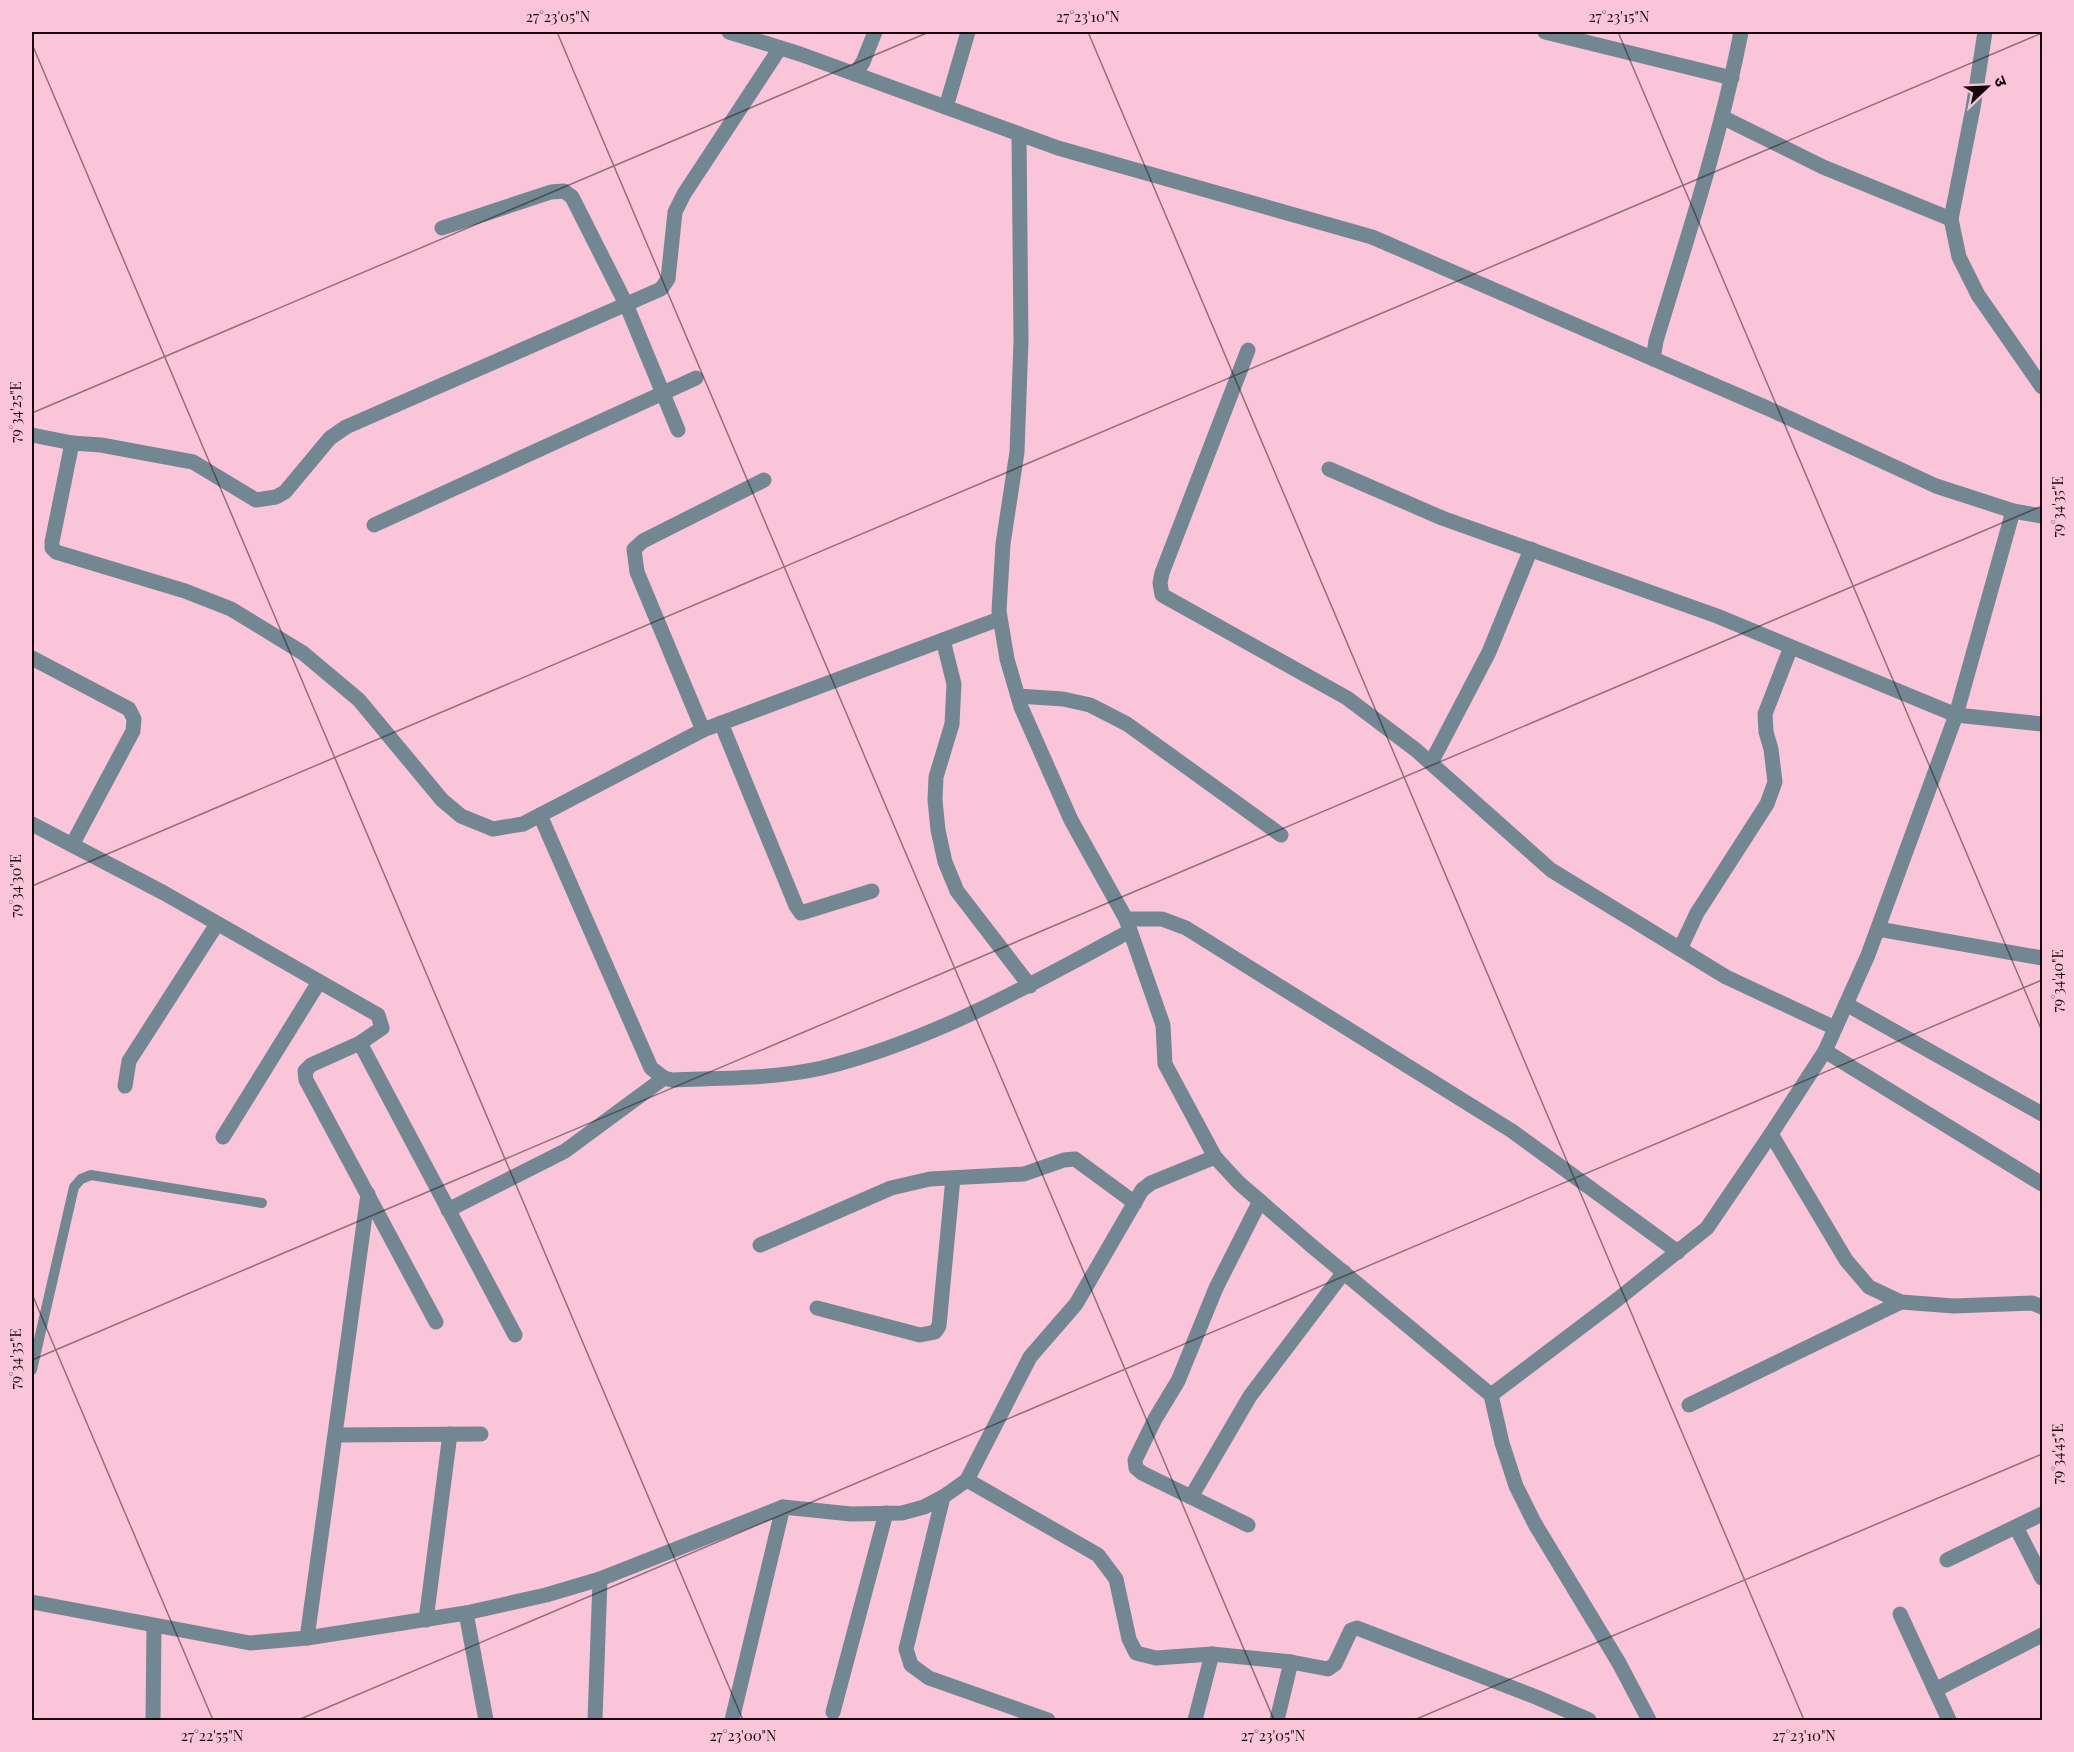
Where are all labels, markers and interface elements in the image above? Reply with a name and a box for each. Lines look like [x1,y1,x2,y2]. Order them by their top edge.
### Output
text: 27°23'05"N [526,6,591,26]
text: 27°23'10"N [1056,6,1120,26]
text: 27°23'15"N [1588,6,1650,26]
north arrow [1957,57,2017,117]
text: उ [1990,73,2013,90]
text: 79°34'25"E [5,381,25,443]
text: 79°34'35"E [2047,476,2067,538]
text: 79°34'30"E [5,854,25,918]
text: 79°34'40"E [2047,949,2067,1013]
text: 79°34'35"E [5,1328,25,1390]
text: 79°34'45"E [2047,1424,2067,1484]
text: 27°22'55"N [181,1725,244,1745]
text: 27°23'00"N [709,1725,777,1745]
text: 27°23'05"N [1241,1725,1306,1745]
text: 27°23'10"N [1772,1725,1836,1745]

